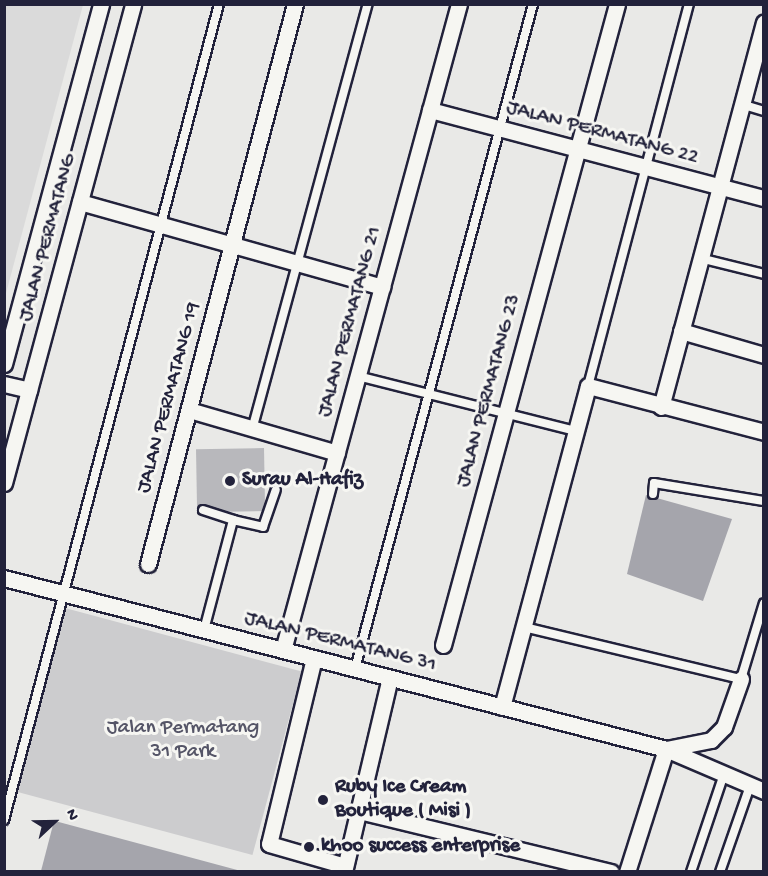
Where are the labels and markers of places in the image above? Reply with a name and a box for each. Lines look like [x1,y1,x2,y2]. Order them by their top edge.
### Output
place label: Surau Al-Hafiz [242,468,363,494]
marker: Surau Al-Hafiz [223,474,237,488]
place label: Ruby Ice Cream Boutique ( Misi ) [335,775,471,825]
marker: Ruby Ice Cream Boutique ( Misi ) [316,793,330,807]
place label: khoo success enterprise [321,834,520,860]
marker: khoo success enterprise [302,840,316,854]

